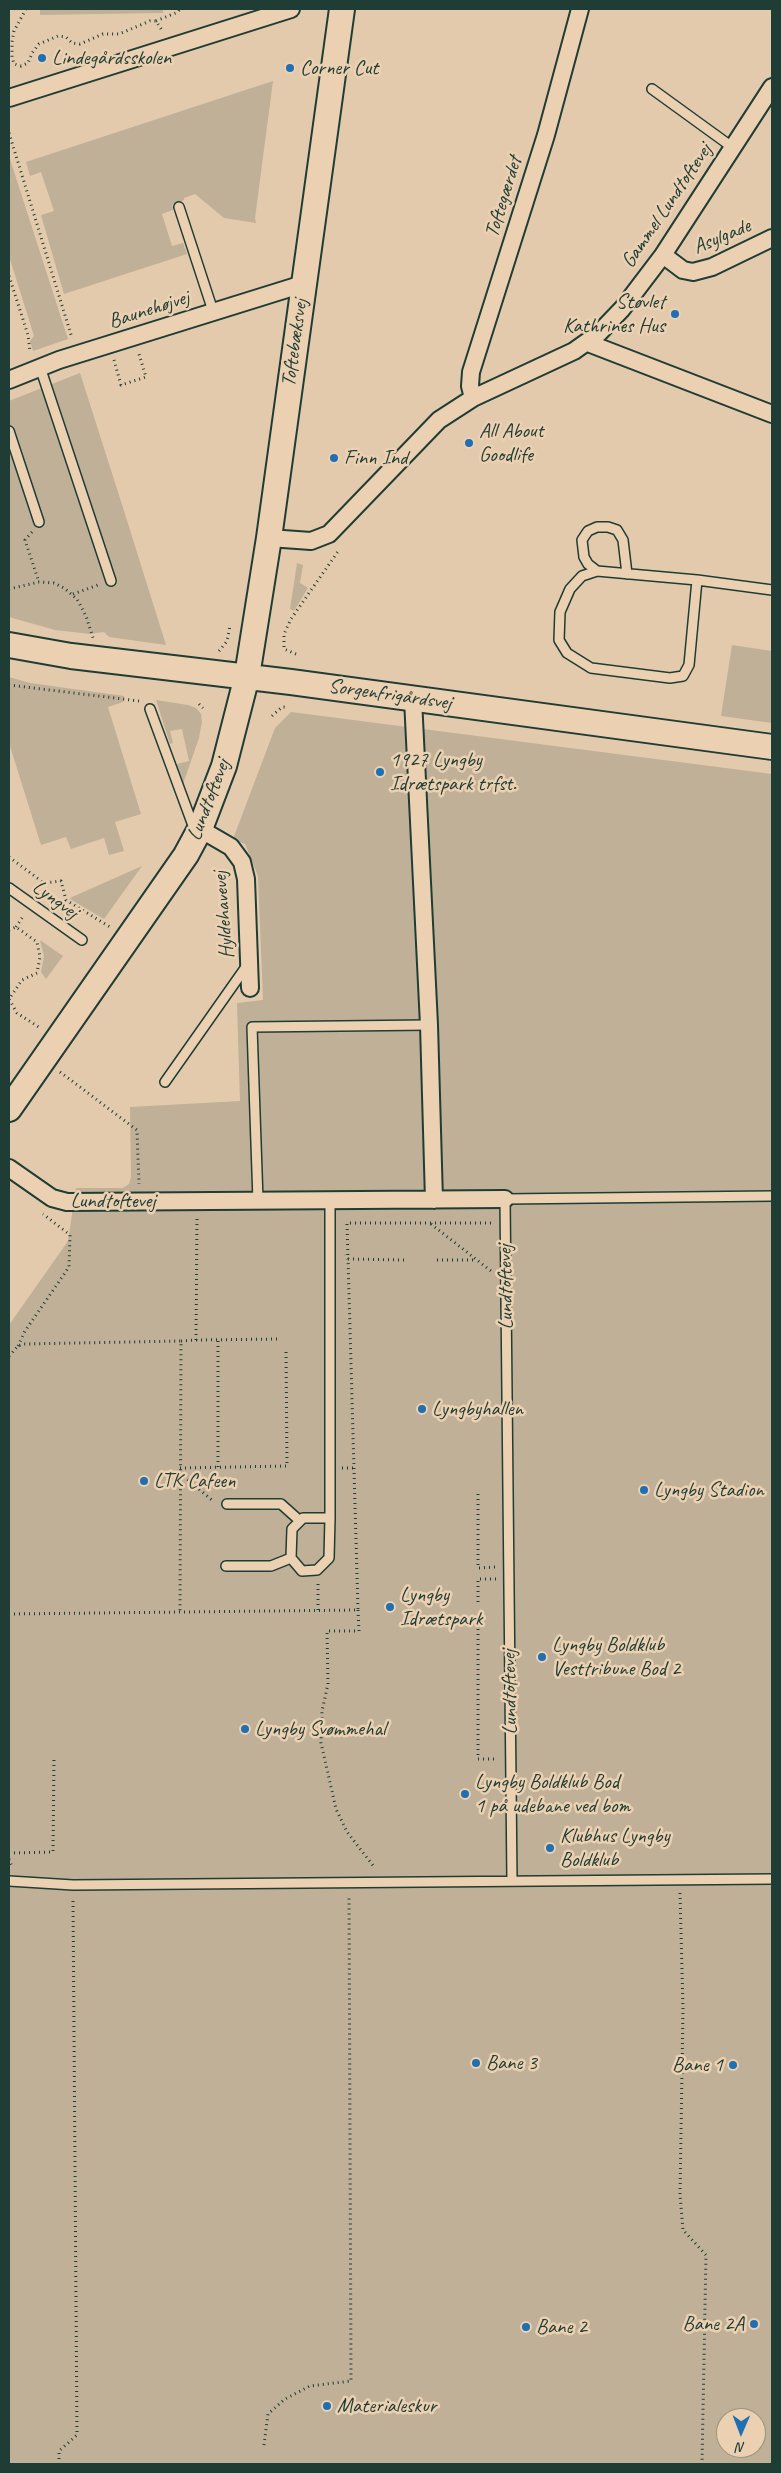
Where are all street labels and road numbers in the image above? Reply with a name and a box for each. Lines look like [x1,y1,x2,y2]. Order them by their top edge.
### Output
street label: Gammel Lundtoftevej [616,139,718,273]
street label: Toftegærdet [480,153,528,241]
street label: Asylgade [690,214,754,260]
street label: Baunehøjvej [105,285,193,335]
street label: Toftebæksvej [276,298,314,388]
street label: Sorgenfrigårdsvej [327,674,453,716]
street label: Lundtoftevej [182,756,236,844]
street label: Hyldehavevej [208,870,240,960]
street label: Lyngvej [27,875,83,925]
street label: Lundtoftevej [70,1188,156,1214]
street label: Lundtoftevej [493,1244,519,1330]
street label: Lundtoftevej [497,1649,523,1735]

